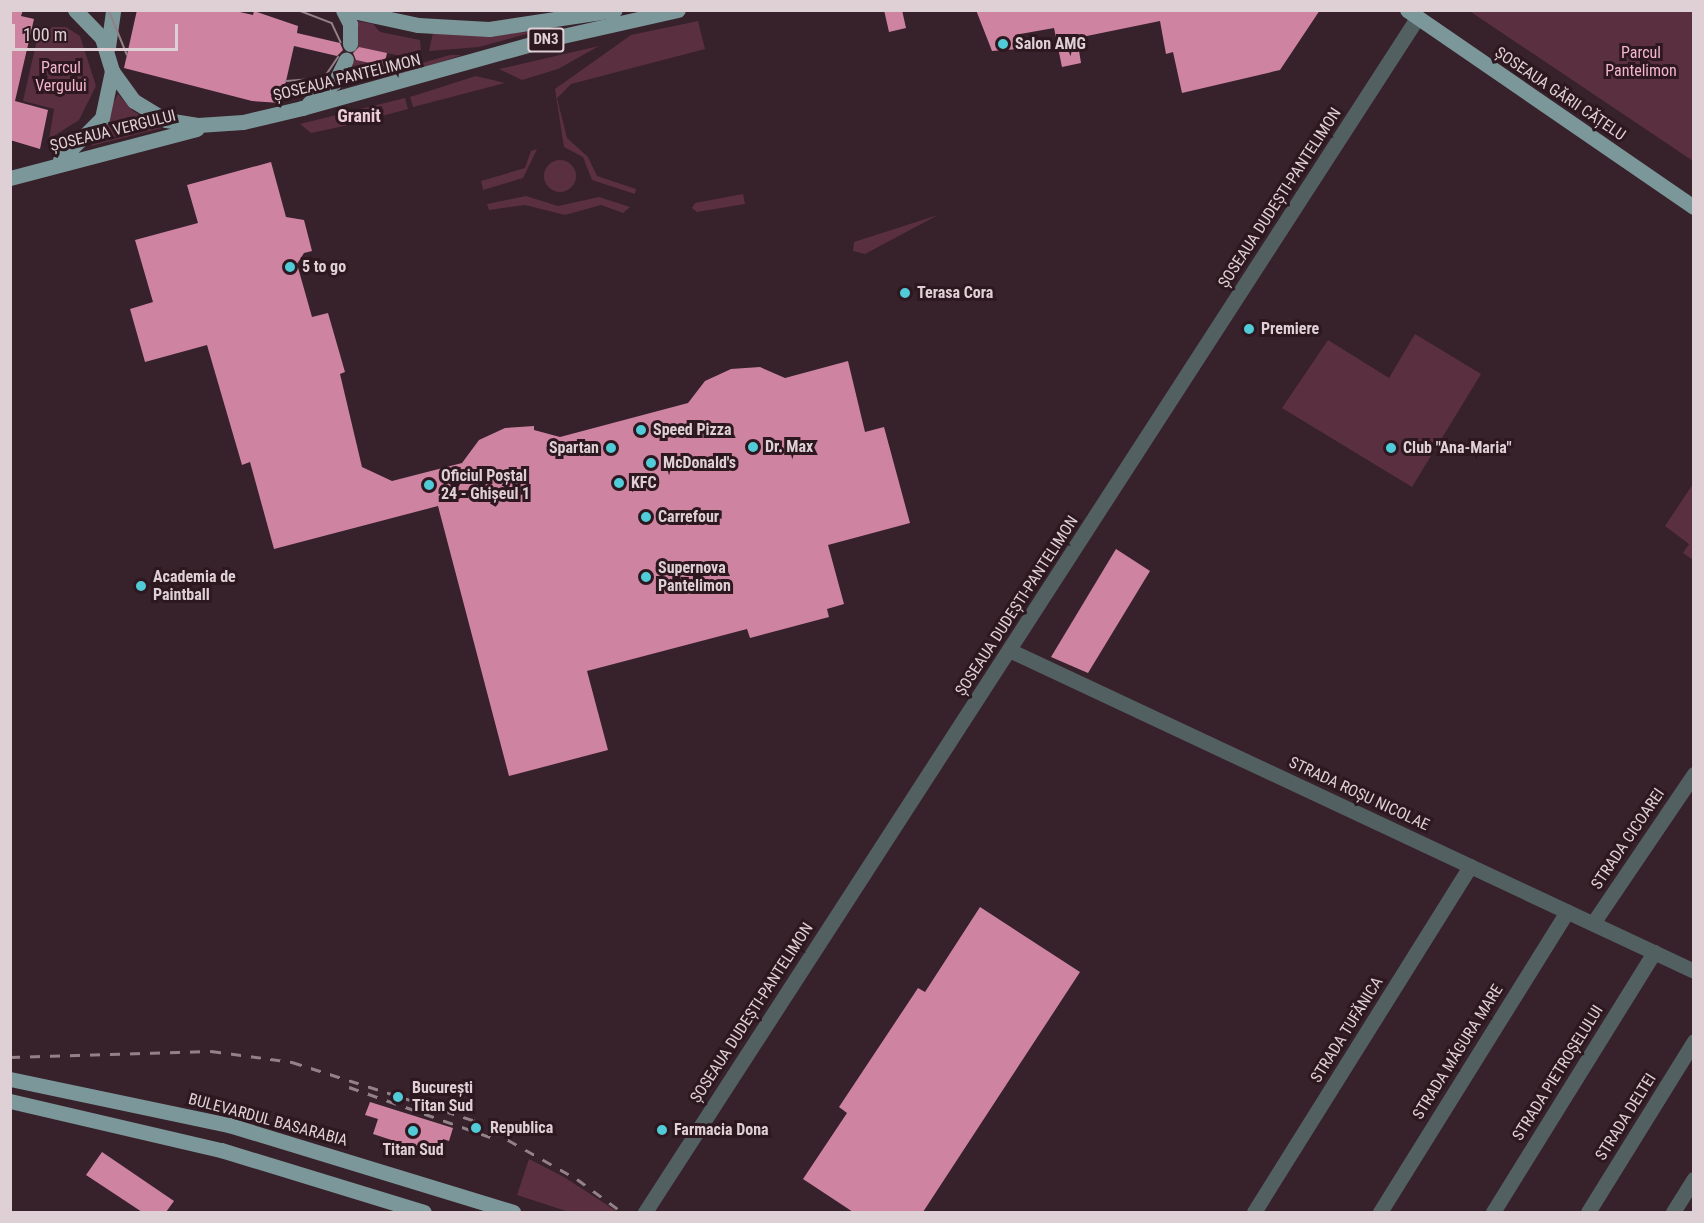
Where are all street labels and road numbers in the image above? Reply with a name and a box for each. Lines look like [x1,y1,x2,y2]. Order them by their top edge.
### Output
road number: DN3 [526,28,566,52]
street label: ȘOSEAUA GĂRII CĂȚELU [1491,43,1629,145]
street label: ȘOSEAUA PANTELIMON [271,50,423,106]
street label: ȘOSEAUA DUDEȘTI-PANTELIMON [1214,104,1346,292]
street label: ȘOSEAUA VERGULUI [48,106,178,156]
street label: ȘOSEAUA DUDEȘTI-PANTELIMON [951,512,1083,700]
street label: STRADA ROȘU NICOLAE [1286,753,1432,835]
street label: STRADA CICOAREI [1587,785,1669,893]
street label: ȘOSEAUA DUDEȘTI-PANTELIMON [686,919,818,1107]
street label: STRADA TUFĂNICA [1307,973,1387,1087]
street label: STRADA MĂGURA MARE [1409,981,1507,1123]
street label: STRADA PIETROȘELULUI [1508,1002,1608,1144]
street label: STRADA DELTEI [1592,1070,1660,1164]
street label: BULEVARDUL BASARABIA [186,1089,350,1151]

